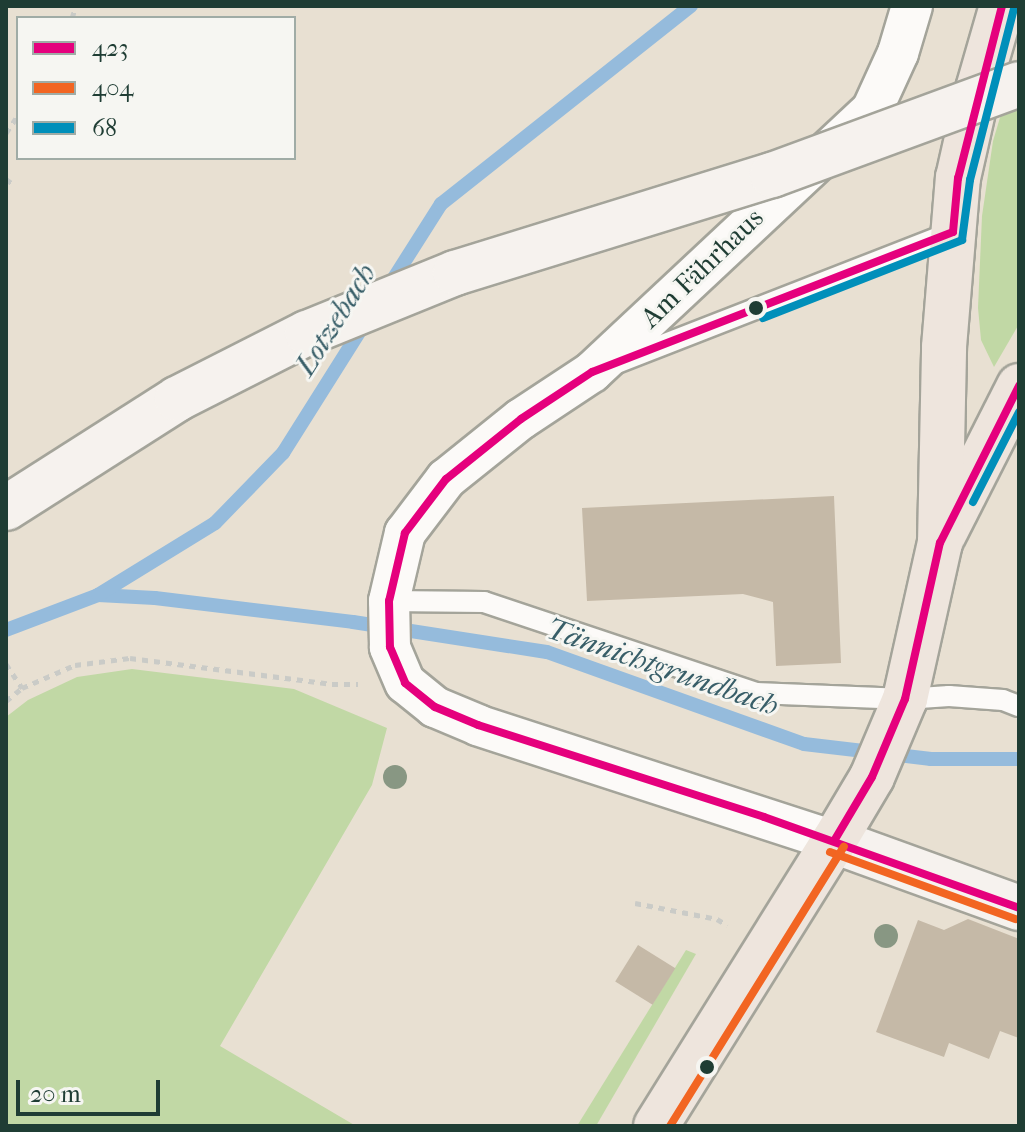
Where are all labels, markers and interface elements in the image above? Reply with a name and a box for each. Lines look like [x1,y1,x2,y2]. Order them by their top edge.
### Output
legend [16,16,296,160]
text: 423 [92,34,128,62]
text: 404 [92,74,133,102]
text: 68 [92,114,117,142]
street label: Am Fährhaus [634,201,770,335]
water label: Lotzebach [288,257,384,383]
unlabelled marker [748,300,764,316]
water label: Tännichtgrundbach [541,611,783,725]
unlabelled marker [699,1059,715,1075]
scale bar [20,1064,164,1114]
text: 20 m [30,1080,81,1108]

